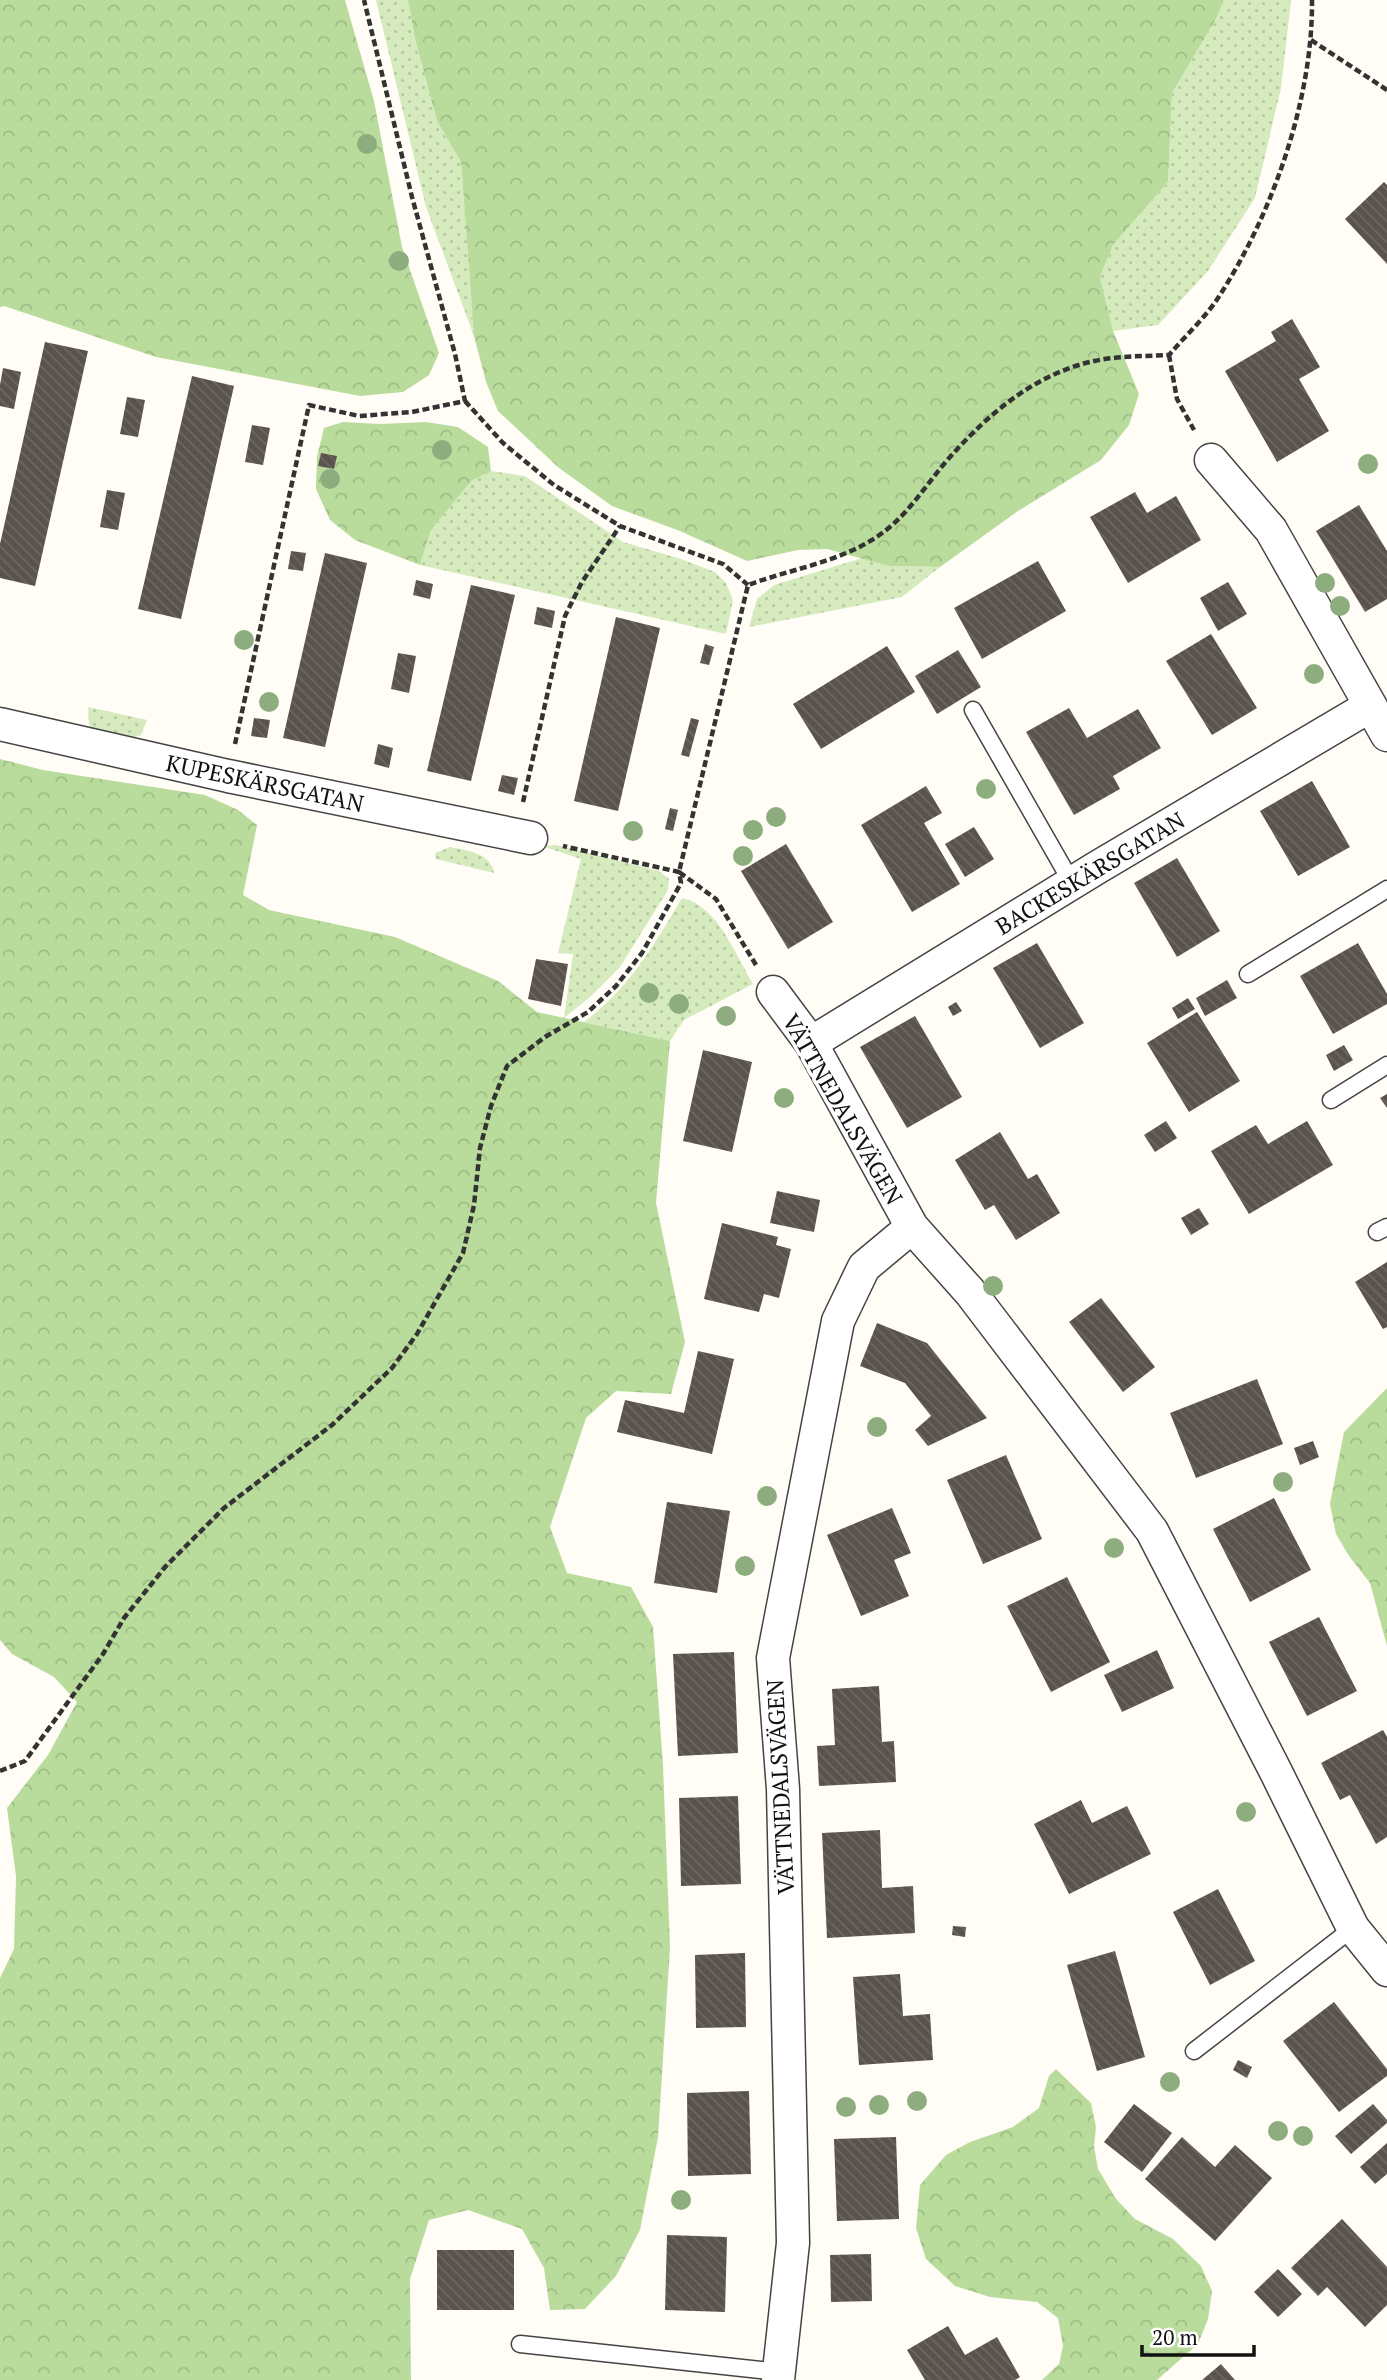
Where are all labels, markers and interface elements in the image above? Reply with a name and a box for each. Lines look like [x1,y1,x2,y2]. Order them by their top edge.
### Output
street label: KUPESKÄRSGATAN [163,747,367,819]
street label: BACKESKÄRSGATAN [990,804,1191,942]
street label: VÄTTNEDALSVÄGEN [776,1008,910,1210]
street label: VÄTTNEDALSVÄGEN [759,1678,801,1895]
scale bar [1142,2314,1254,2358]
text: 20 m [1152,2323,1198,2351]

